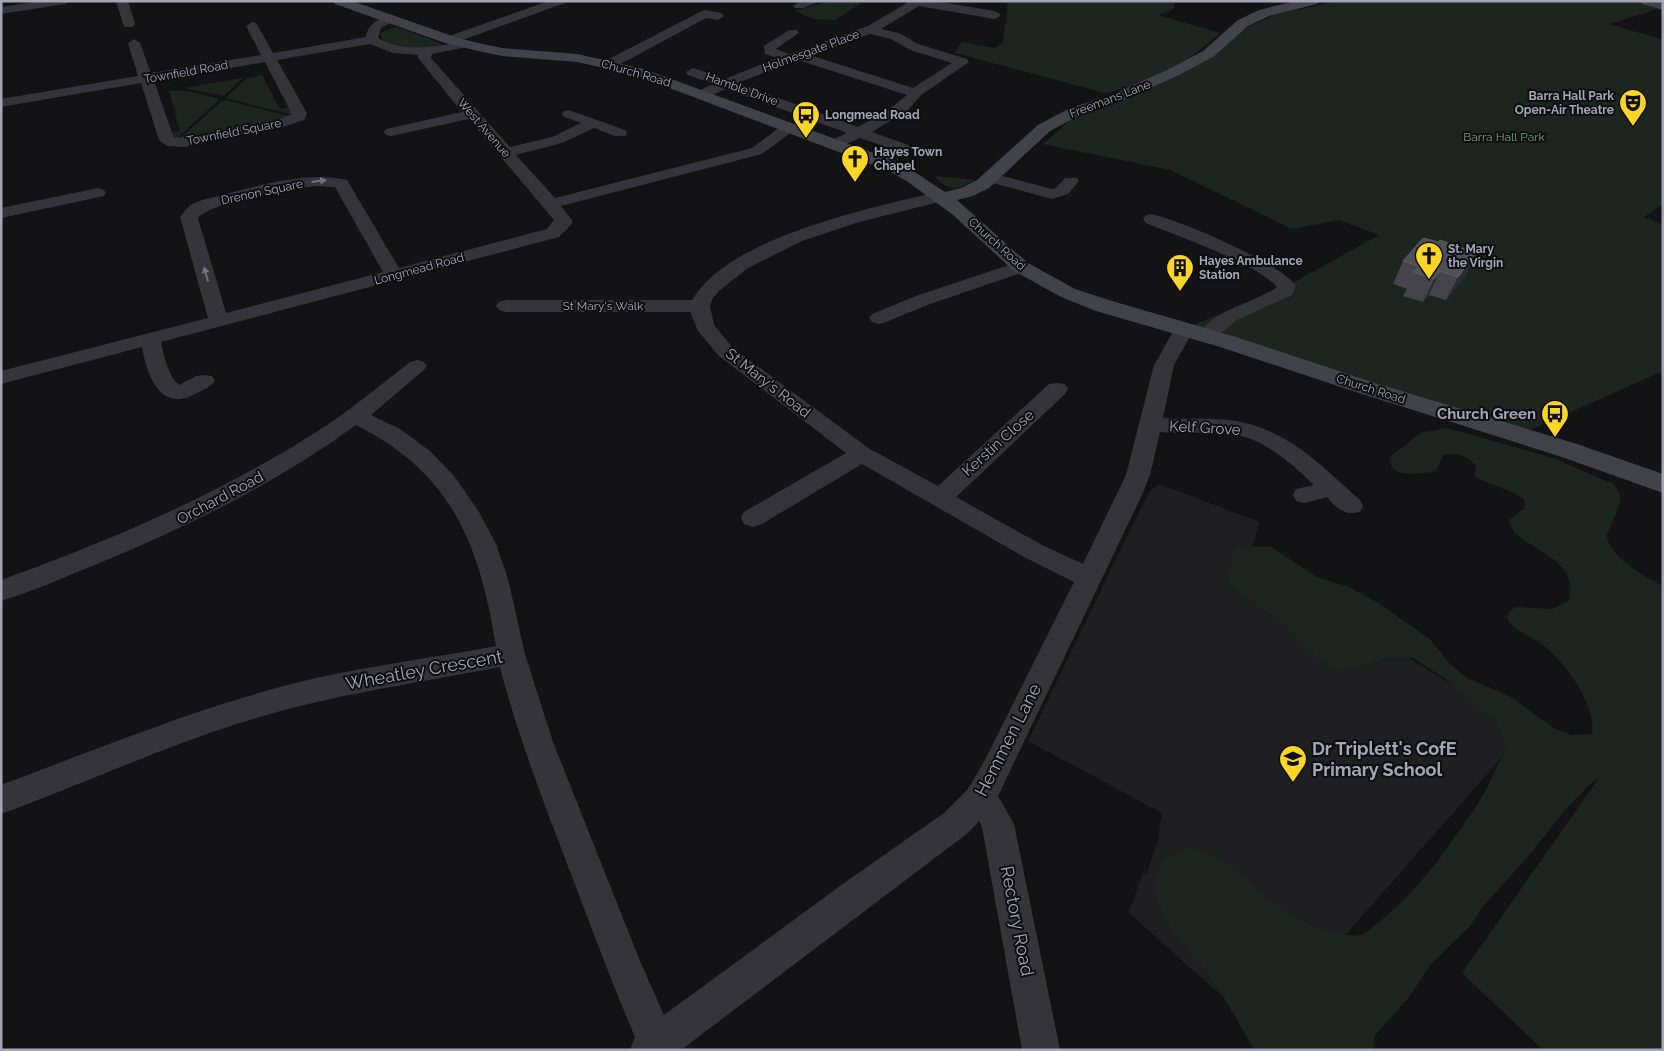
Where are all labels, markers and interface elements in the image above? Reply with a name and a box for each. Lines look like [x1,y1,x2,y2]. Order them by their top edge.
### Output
street label: Holmesgate Place [761,27,861,75]
street label: Church Road [600,56,672,90]
street label: Townfield Road [143,58,229,86]
street label: Hamble Drive [704,69,780,109]
street label: Freemans Lane [1067,77,1153,121]
theatre icon: Barra Hall Park Open-Air Theatre [1618,88,1648,127]
place label: Barra Hall Park Open-Air Theatre [1515,89,1614,117]
street label: West Avenue [455,96,513,160]
bus stop icon: Longmead Road [791,100,821,139]
place label: Longmead Road [825,108,920,122]
street label: Townfield Square [186,116,282,148]
park label: Barra Hall Park [1463,130,1545,144]
church icon: Hayes Town Chapel [840,144,870,183]
place label: Hayes Town Chapel [874,145,942,173]
street label: Drenon Square [220,176,304,208]
one-way arrow [312,177,328,185]
street label: Church Road [966,215,1028,273]
church icon: St. Mary the Virgin [1414,241,1444,280]
place label: St. Mary the Virgin [1448,242,1503,270]
street label: Longmead Road [373,250,465,288]
building icon: Hayes Ambulance Station [1165,253,1195,292]
place label: Hayes Ambulance Station [1199,254,1303,282]
one-way arrow [201,267,209,282]
street label: St Mary's Walk [563,299,644,313]
street label: St Mary's Road [722,344,814,422]
street label: Church Road [1335,371,1407,407]
bus stop icon: Church Green [1540,399,1570,438]
place label: Church Green [1437,405,1536,423]
street label: Kerstin Close [958,406,1038,480]
street label: Kelf Grove [1169,417,1241,439]
street label: Orchard Road [174,468,266,528]
street label: Wheatley Crescent [344,645,504,694]
street label: Hemmen Lane [970,679,1045,800]
place label: Dr Triplett's CofE Primary School [1312,738,1457,780]
school or university icon: Dr Triplett's CofE Primary School [1278,744,1308,783]
street label: Rectory Road [997,864,1038,978]

